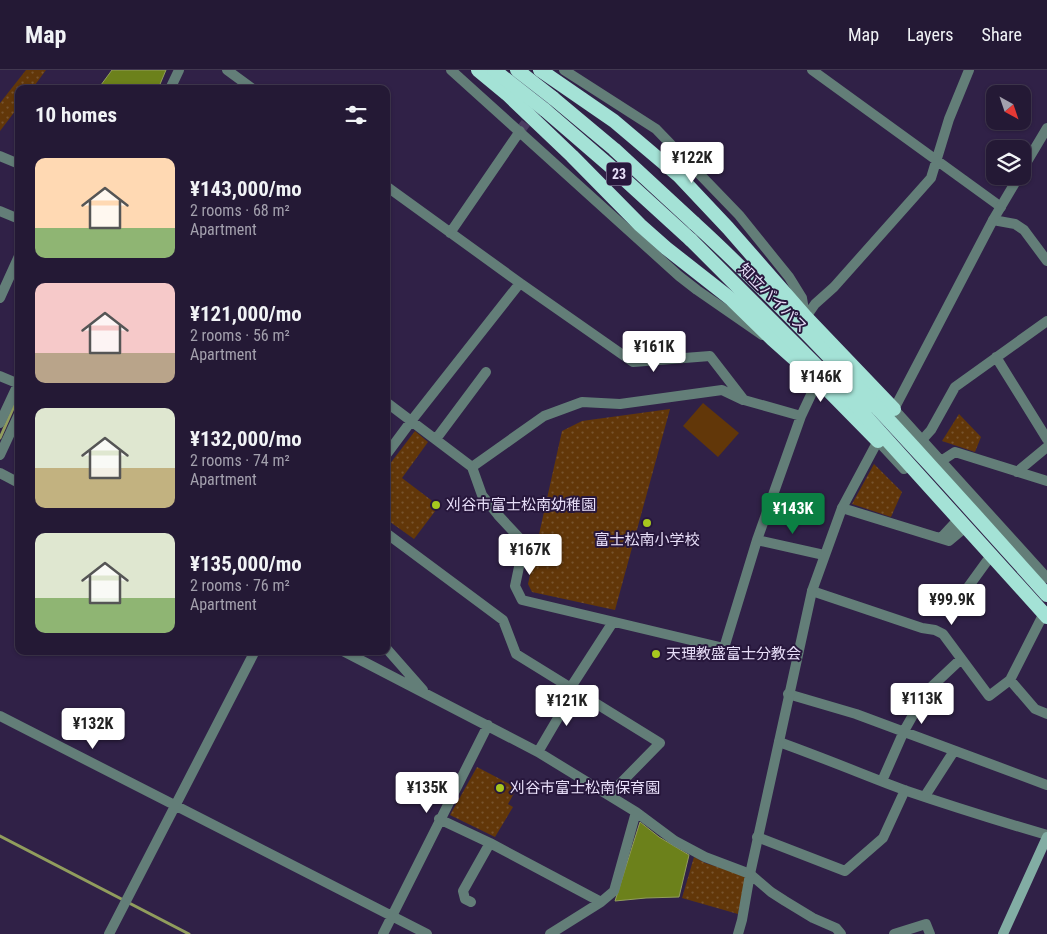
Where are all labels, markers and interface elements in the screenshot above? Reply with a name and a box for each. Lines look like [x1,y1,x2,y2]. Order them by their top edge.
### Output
text: Map [25,21,66,49]
text: Map [848,24,879,45]
text: Layers [907,24,954,45]
text: Share [982,24,1022,45]
north arrow [986,85,1031,130]
map controls [986,85,1031,185]
icon: filters [342,101,370,129]
text: 10 homes [35,103,117,127]
button: layers [986,140,1031,185]
pin: ¥122K [657,142,727,184]
text: ¥122K [672,148,712,167]
road number: 23 [606,162,632,186]
text: ¥143,000/mo [190,177,302,201]
icon: home [75,178,135,238]
text: 2 rooms · 68 m² [190,201,290,220]
text: Apartment [190,220,257,239]
street label: 知立バイパス [735,260,811,336]
text: ¥121,000/mo [190,302,302,326]
icon: home [75,303,135,363]
text: 2 rooms · 56 m² [190,326,290,345]
pin: ¥161K [619,330,689,373]
text: ¥161K [634,337,674,356]
text: Apartment [190,345,257,364]
pin: ¥146K [786,360,856,403]
text: ¥146K [801,367,841,386]
text: ¥132,000/mo [190,427,302,451]
icon: home [75,428,135,488]
text: 2 rooms · 74 m² [190,451,290,470]
text: Apartment [190,470,257,489]
pin: ¥143K [758,492,828,535]
place label: 刈谷市富士松南幼稚園 [446,496,596,514]
marker: 刈谷市富士松南幼稚園 [430,499,442,511]
text: ¥143K [773,499,813,518]
marker: 富士松南小学校 [641,517,653,529]
place label: 富士松南小学校 [594,531,700,549]
pin: ¥167K [495,534,565,576]
text: ¥167K [510,540,550,559]
text: ¥135,000/mo [190,552,302,576]
icon: home [75,553,135,613]
text: 2 rooms · 76 m² [190,576,290,595]
pin: ¥99.9K [911,584,993,626]
text: ¥99.9K [929,590,975,609]
text: Apartment [190,595,257,614]
place label: 天理教盛富士分教会 [666,645,801,663]
marker: 天理教盛富士分教会 [650,648,662,660]
pin: ¥113K [887,682,957,725]
pin: ¥121K [532,684,602,727]
text: ¥113K [902,689,942,708]
text: ¥121K [547,691,587,710]
pin: ¥132K [58,708,128,750]
text: ¥132K [73,714,113,733]
pin: ¥135K [392,772,462,814]
text: ¥135K [407,778,447,797]
place label: 刈谷市富士松南保育園 [510,779,660,797]
marker: 刈谷市富士松南保育園 [494,782,506,794]

